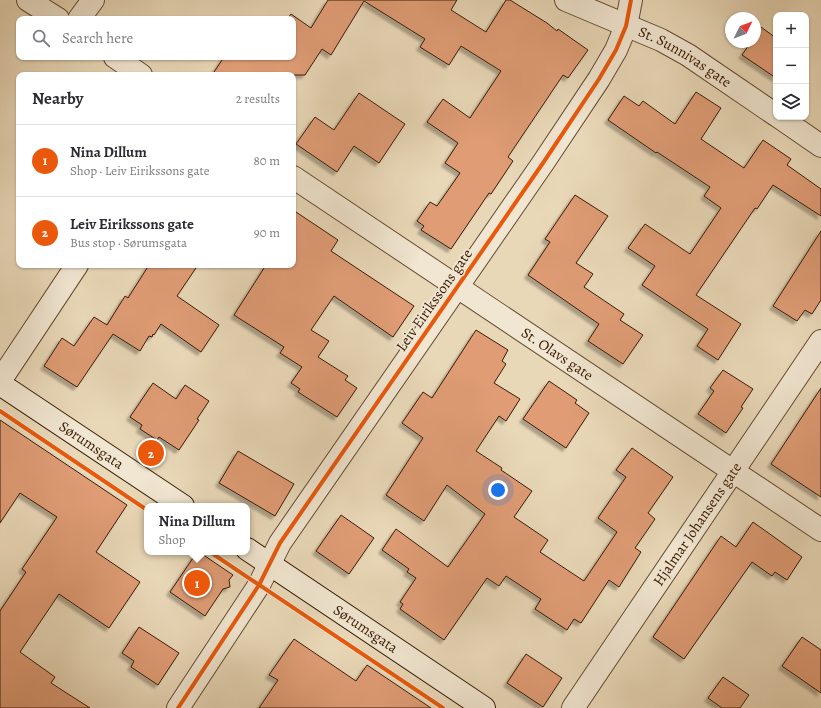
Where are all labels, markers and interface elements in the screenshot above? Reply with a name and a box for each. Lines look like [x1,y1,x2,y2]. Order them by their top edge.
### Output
north arrow [725,12,761,48]
map controls [773,12,809,120]
button: + [773,12,809,48]
search box [16,16,296,60]
street label: St. Sunnivas gate [635,22,736,92]
icon: search [30,27,52,49]
text: Search here [62,28,133,48]
button: − [773,48,809,84]
button: layers [773,84,809,120]
text: Nearby [32,87,83,110]
text: 2 results [236,90,280,107]
text: Nina Dillum [70,142,147,162]
text: 1 [43,152,47,169]
text: 80 m [253,152,280,169]
text: Shop · Leiv Eirikssons gate [70,162,210,179]
text: Leiv Eirikssons gate [70,214,194,234]
text: 2 [42,224,48,241]
text: 90 m [254,224,280,241]
text: Bus stop · Sørumsgata [70,234,187,251]
street label: Leiv Eirikssons gate [391,244,477,355]
street label: St. Olavs gate [517,322,598,385]
street label: Sørumsgata [55,416,128,474]
pin: 2 [138,438,164,468]
street label: Hjalmar Johansens gate [648,458,746,590]
your location [488,480,508,500]
popup [144,503,250,555]
text: Nina Dillum [159,511,235,531]
text: Shop [159,531,186,548]
pin: 1 [184,568,210,598]
street label: Sørumsgata [330,600,402,658]

